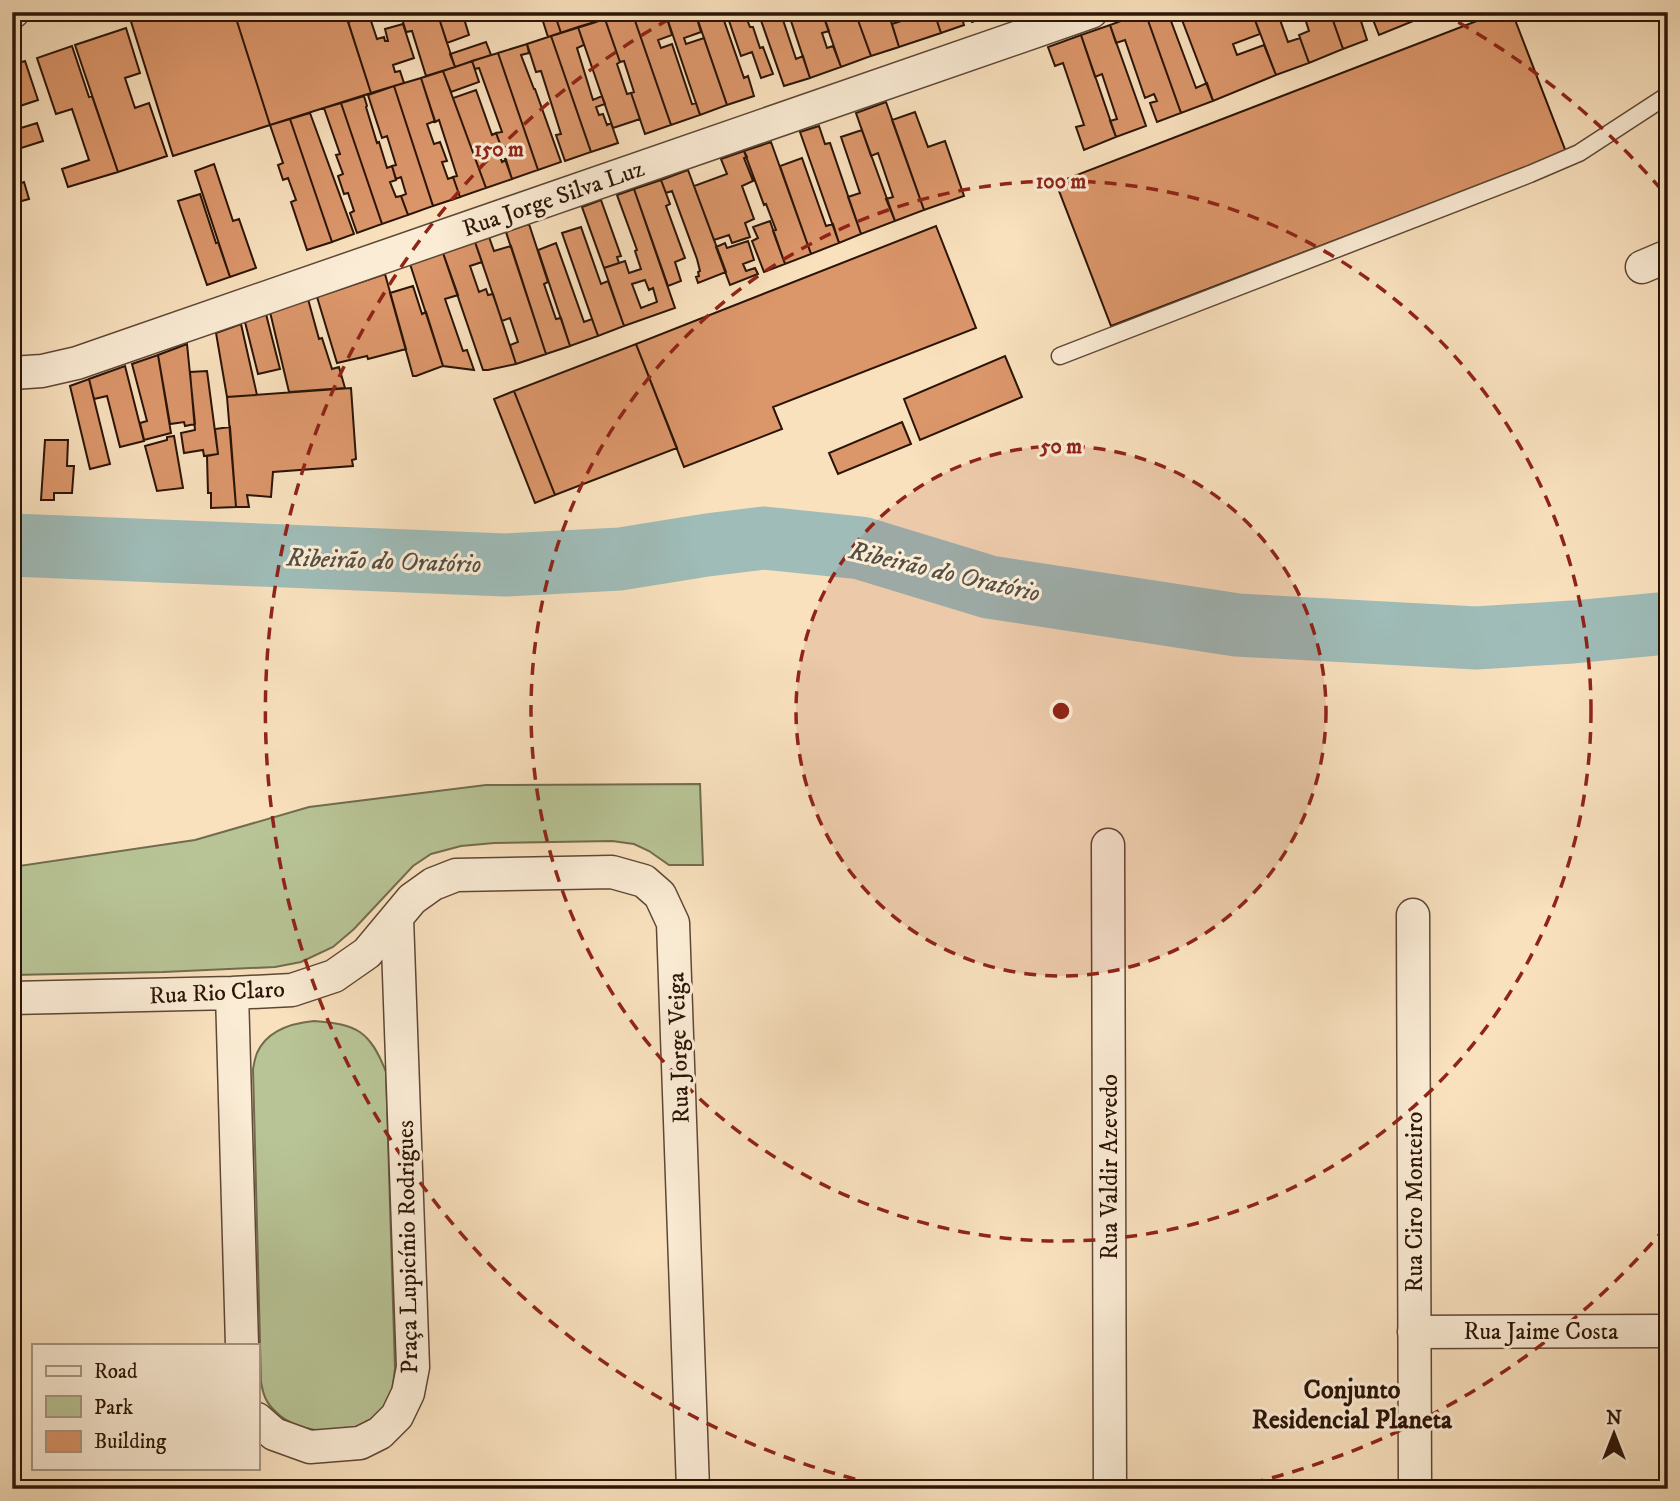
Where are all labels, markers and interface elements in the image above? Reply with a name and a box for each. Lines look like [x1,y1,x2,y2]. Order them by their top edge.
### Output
text: 150 m [474,137,524,163]
street label: Rua Jorge Silva Luz [458,154,649,244]
text: 100 m [1036,169,1086,195]
text: 50 m [1039,434,1082,460]
water label: Ribeirão do Oratório [845,534,1043,610]
water label: Ribeirão do Oratório [285,542,482,581]
centre of rings [1049,699,1073,723]
street label: Rua Jorge Veiga [661,971,697,1124]
street label: Rua Rio Claro [148,974,286,1012]
street label: Rua Valdir Azevedo [1095,1074,1125,1260]
street label: Rua Ciro Monteiro [1400,1112,1430,1292]
street label: Praça Lupicínio Rodrigues [391,1120,425,1374]
street label: Rua Jaime Costa [1464,1317,1619,1347]
legend [32,1344,259,1470]
text: Road [94,1359,138,1385]
district label: Conjunto Residencial Planeta [1252,1374,1453,1437]
text: Park [94,1395,134,1421]
north arrow [1578,1400,1648,1470]
text: N [1606,1407,1622,1430]
text: Building [94,1429,167,1455]

